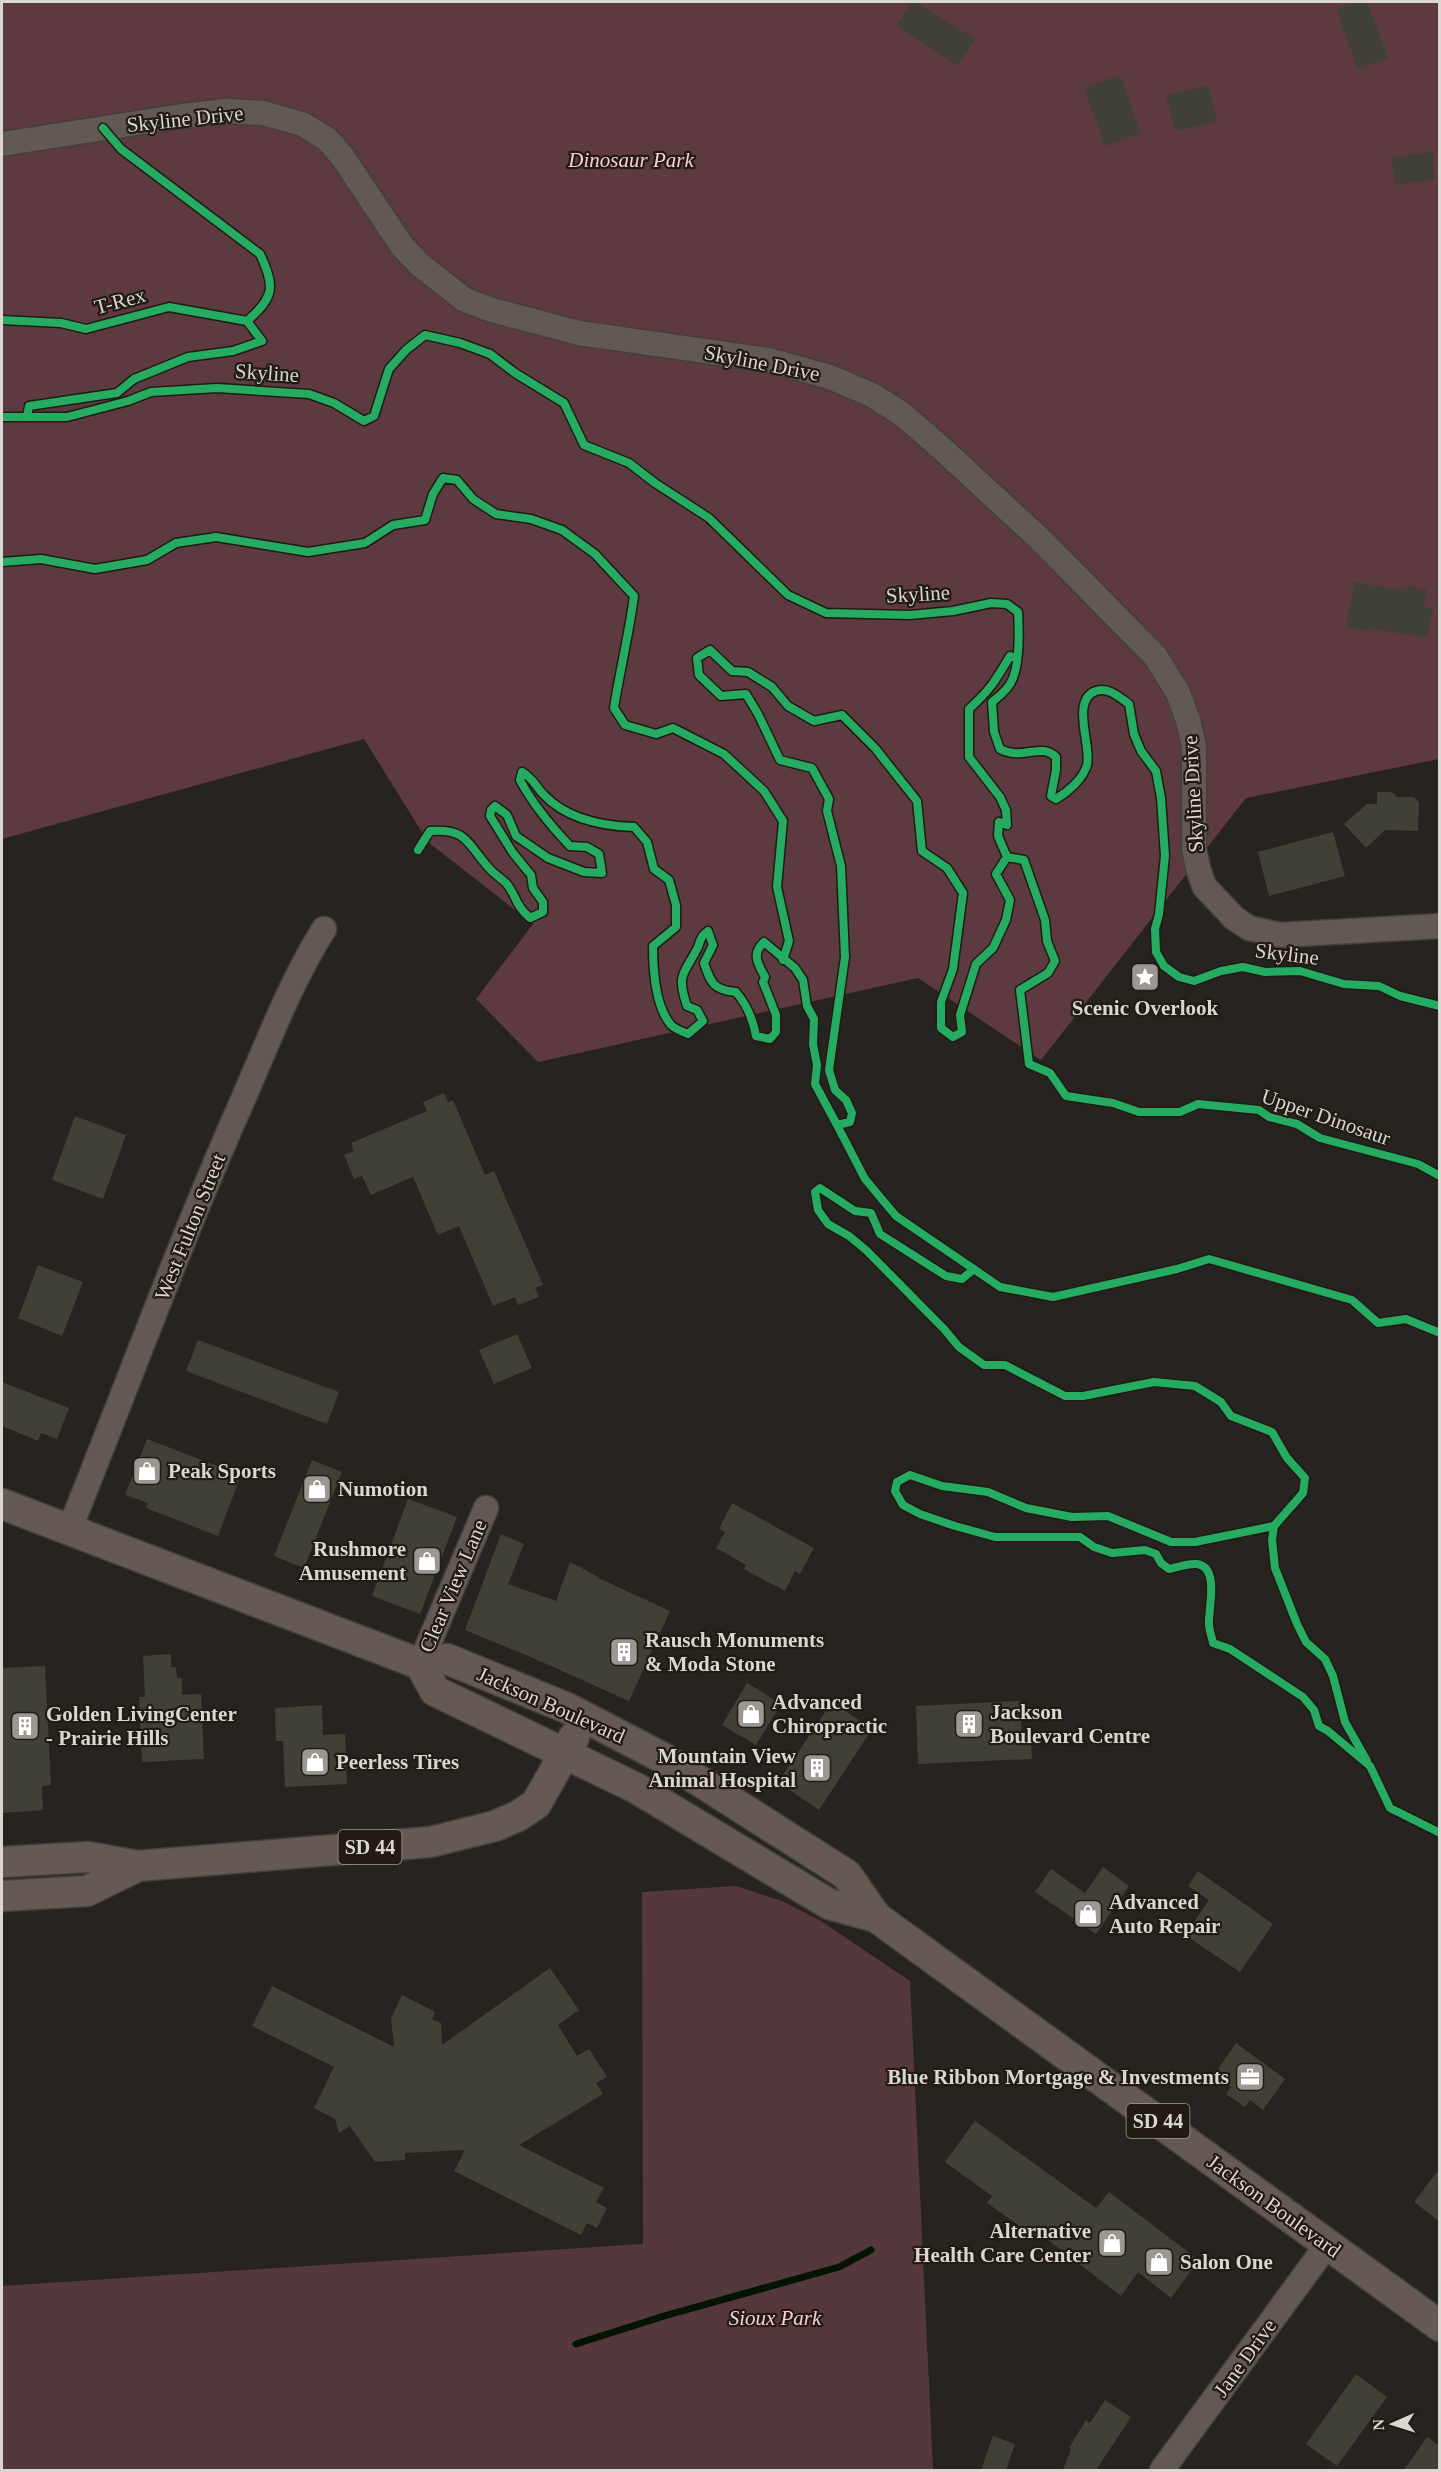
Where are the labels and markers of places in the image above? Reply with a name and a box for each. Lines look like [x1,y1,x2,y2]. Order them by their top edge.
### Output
place icon: Scenic Overlook [1129,961,1161,993]
place label: Scenic Overlook [1072,996,1219,1020]
shop icon: Peak Sports [131,1455,163,1487]
place label: Peak Sports [168,1459,276,1483]
shop icon: Numotion [301,1473,333,1505]
place label: Numotion [338,1477,428,1501]
place label: Rushmore Amusement [299,1537,406,1585]
shop icon: Rushmore Amusement [411,1545,443,1577]
place label: Rausch Monuments & Moda Stone [645,1628,824,1676]
building icon: Rausch Monuments & Moda Stone [608,1636,640,1668]
place label: Advanced Chiropractic [772,1690,887,1738]
shop icon: Advanced Chiropractic [735,1698,767,1730]
place label: Jackson Boulevard Centre [990,1700,1150,1748]
place label: Golden LivingCenter - Prairie Hills [46,1702,237,1750]
building icon: Jackson Boulevard Centre [953,1708,985,1740]
building icon: Golden LivingCenter - Prairie Hills [9,1710,41,1742]
place label: Mountain View Animal Hospital [648,1744,797,1792]
shop icon: Peerless Tires [299,1746,331,1778]
place label: Peerless Tires [336,1750,459,1774]
building icon: Mountain View Animal Hospital [801,1752,833,1784]
place label: Advanced Auto Repair [1109,1890,1220,1938]
shop icon: Advanced Auto Repair [1072,1898,1104,1930]
office icon: Blue Ribbon Mortgage & Investments [1234,2061,1266,2093]
place label: Blue Ribbon Mortgage & Investments [887,2065,1229,2089]
place label: Alternative Health Care Center [914,2219,1091,2267]
shop icon: Alternative Health Care Center [1096,2227,1128,2259]
shop icon: Salon One [1143,2246,1175,2278]
place label: Salon One [1180,2250,1273,2274]

